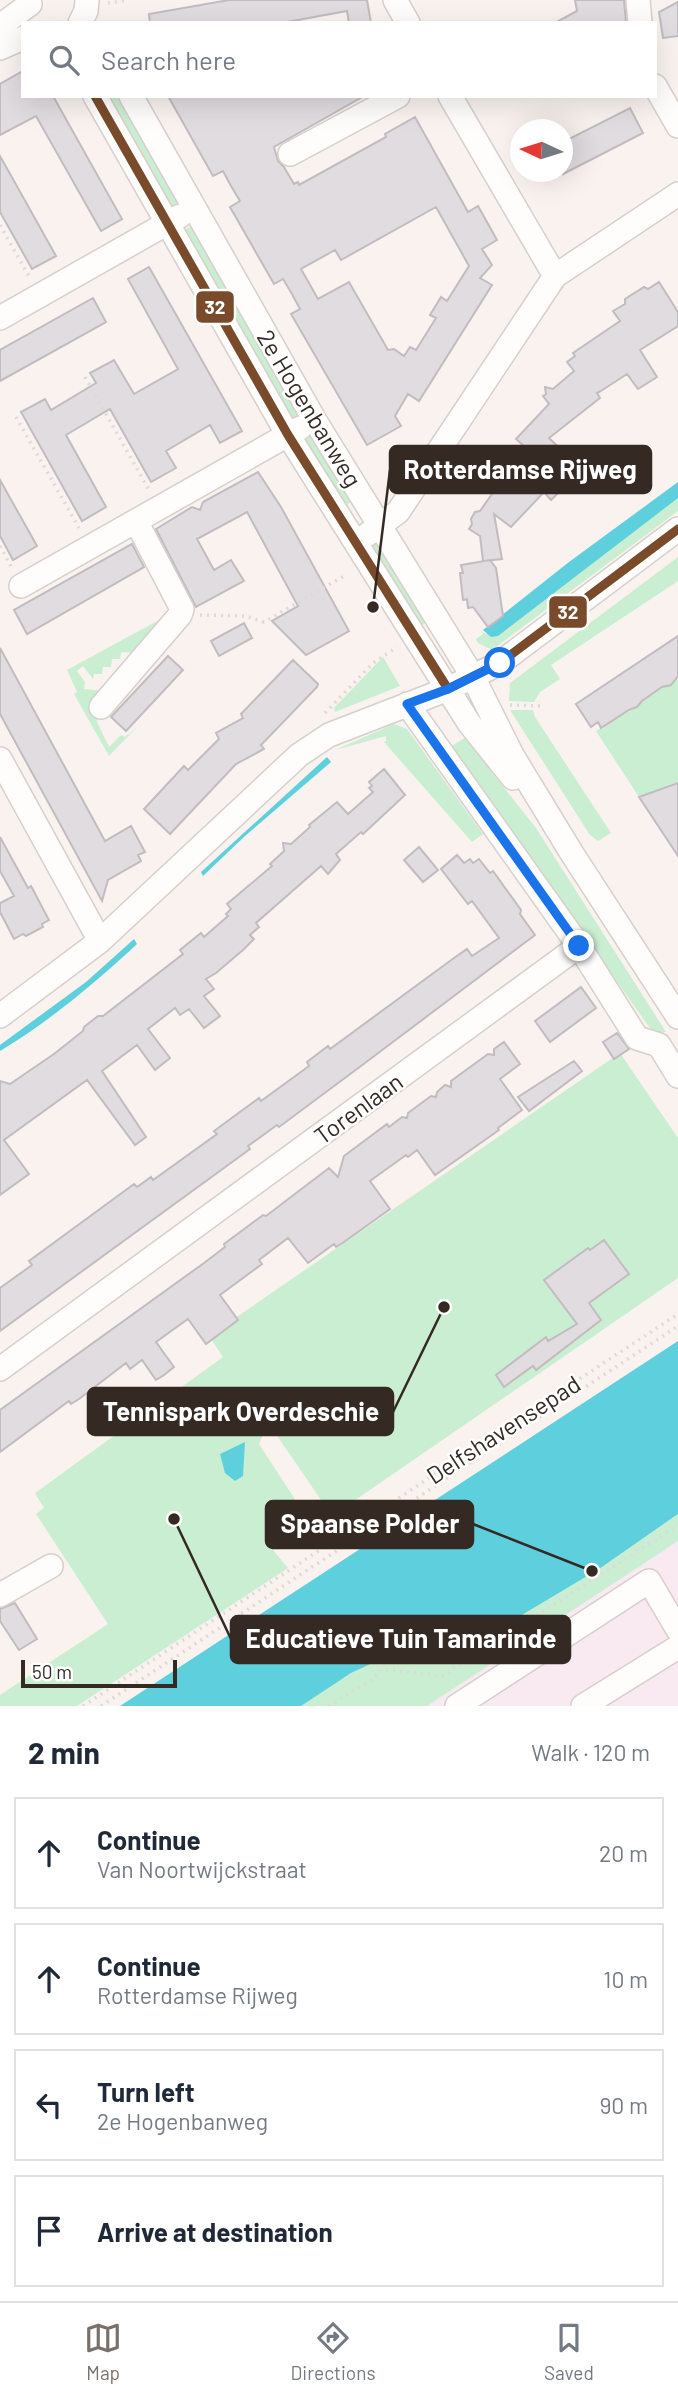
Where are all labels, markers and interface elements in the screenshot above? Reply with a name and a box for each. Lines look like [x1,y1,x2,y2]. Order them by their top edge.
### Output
search box [21,21,657,98]
icon: search [45,41,83,79]
text: Search here [101,44,236,75]
north arrow [510,119,573,182]
line badge: 32 [195,290,235,324]
text: 32 [205,295,225,318]
street label: 2e Hogenbanweg [252,324,368,492]
callout: Rotterdamse Rijweg [390,446,651,493]
text: Rotterdamse Rijweg [403,453,637,484]
line badge: 32 [548,595,588,629]
text: 32 [558,600,578,623]
route start [484,647,515,678]
route end [563,930,594,961]
street label: Torenlaan [308,1066,408,1150]
street label: Delfshavensepad [421,1368,585,1490]
callout: Tennispark Overdeschie [88,1388,393,1435]
text: Tennispark Overdeschie [103,1395,379,1426]
callout: Spaanse Polder [266,1501,473,1548]
text: Spaanse Polder [281,1507,459,1538]
callout: Educatieve Tuin Tamarinde [231,1616,570,1663]
text: Educatieve Tuin Tamarinde [246,1622,556,1653]
scale bar [21,1657,177,1689]
text: 50 m [32,1660,72,1683]
text: 2 min [28,1734,100,1770]
text: Walk · 120 m [531,1738,650,1766]
text: Continue [97,1824,201,1855]
icon: ahead [30,1834,68,1872]
text: 20 m [599,1839,648,1867]
text: Van Noortwijckstraat [97,1855,307,1883]
text: Continue [97,1950,201,1981]
icon: ahead [30,1960,68,1998]
text: 10 m [603,1965,648,1993]
text: Rotterdamse Rijweg [97,1981,298,2009]
text: Turn left [97,2076,195,2107]
icon: left [30,2086,68,2124]
text: 90 m [599,2091,648,2119]
text: 2e Hogenbanweg [97,2107,268,2135]
icon: arrive [30,2212,68,2250]
text: Arrive at destination [97,2216,333,2247]
tab: Map [84,2319,122,2384]
tab: Directions [291,2319,376,2384]
tab: Saved [544,2319,594,2384]

